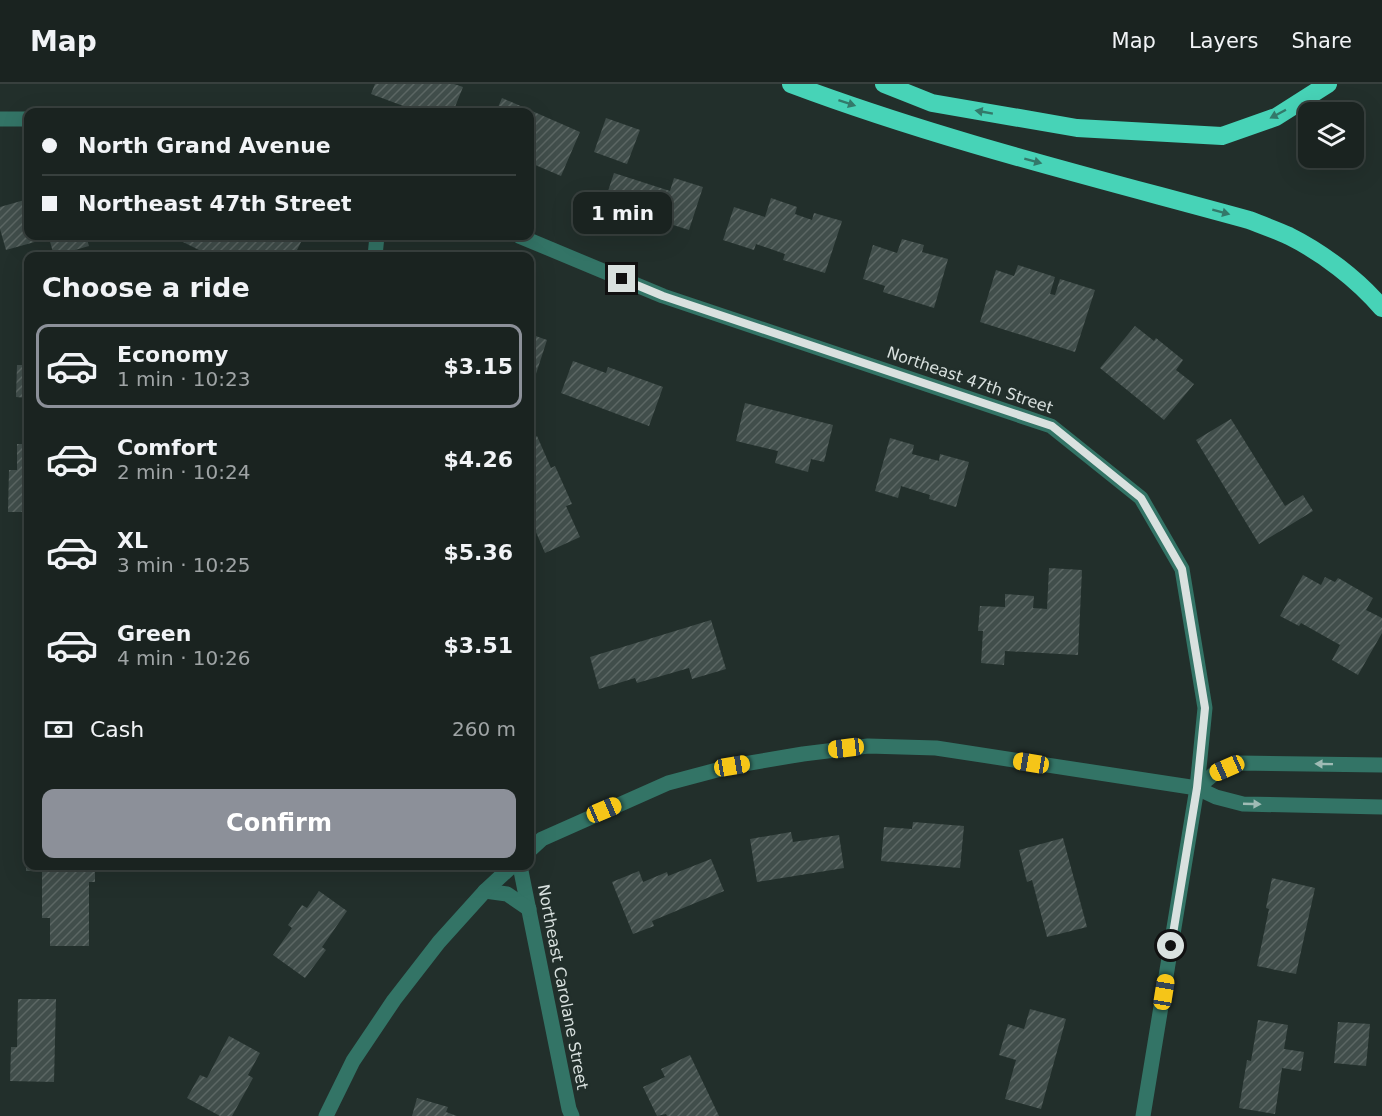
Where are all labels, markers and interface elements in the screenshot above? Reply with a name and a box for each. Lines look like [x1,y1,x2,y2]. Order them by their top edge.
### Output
text: Map [30,25,97,58]
text: Map [1112,29,1156,53]
text: Layers [1189,29,1258,53]
text: Share [1291,29,1352,53]
one-way arrow [838,99,856,109]
map controls [1298,102,1364,168]
button: layers [1298,102,1364,168]
one-way arrow [974,107,993,116]
one-way arrow [1269,109,1287,119]
text: North Grand Avenue [78,133,331,158]
one-way arrow [1024,156,1042,166]
text: Northeast 47th Street [78,191,352,216]
callout: 1 min [572,192,672,234]
text: 1 min [591,201,654,225]
one-way arrow [1212,208,1230,217]
route end [608,265,635,292]
text: Choose a ride [42,272,250,303]
icon: car [45,339,99,393]
text: Economy [117,342,228,367]
street label: Northeast 47th Street [884,343,1056,417]
text: $3.15 [443,354,513,379]
text: 1 min · 10:23 [117,367,251,391]
icon: car [45,432,99,486]
text: Comfort [117,435,217,460]
text: $4.26 [443,447,513,472]
text: 2 min · 10:24 [117,460,251,484]
icon: car [45,525,99,579]
text: XL [117,528,148,553]
text: $5.36 [443,540,513,565]
text: 3 min · 10:25 [117,553,251,577]
icon: car [45,618,99,672]
text: Green [117,621,191,646]
text: $3.51 [443,633,513,658]
text: 4 min · 10:26 [117,646,251,670]
icon: cash [42,713,75,746]
text: Cash [90,717,144,742]
text: 260 m [452,717,516,741]
car [827,737,865,759]
car [1012,751,1050,775]
car [1207,752,1247,784]
car [713,754,751,778]
one-way arrow [1314,759,1333,769]
button: Confirm [42,789,516,858]
car [584,795,624,825]
one-way arrow [1243,800,1262,809]
street label: Northeast Carolane Street [534,883,592,1091]
route start [1157,932,1184,959]
car [1152,973,1176,1011]

